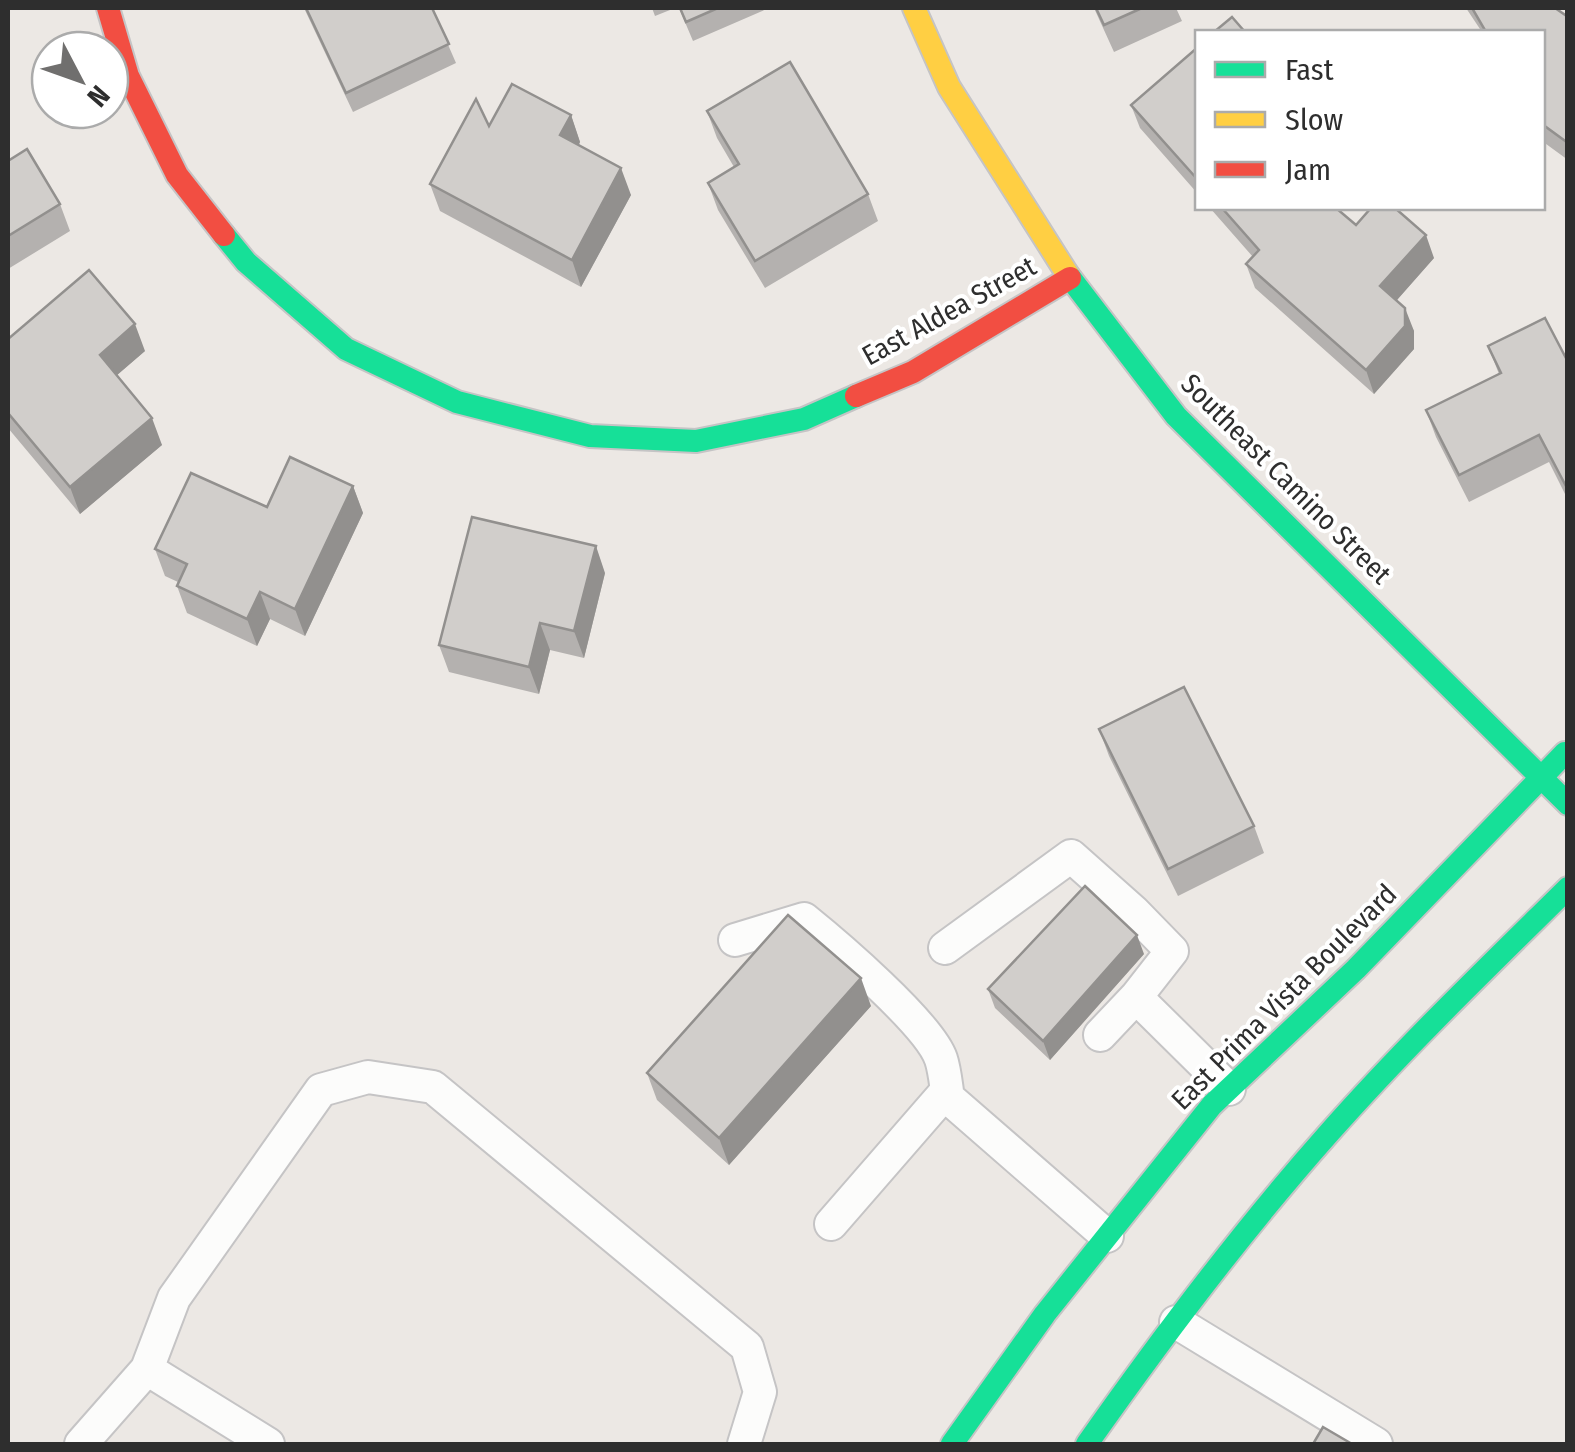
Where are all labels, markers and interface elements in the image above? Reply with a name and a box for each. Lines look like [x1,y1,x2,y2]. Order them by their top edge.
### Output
north arrow [30,30,130,130]
legend [1195,30,1545,210]
text: Fast [1285,52,1334,88]
text: N [81,79,116,113]
text: Slow [1285,102,1343,138]
text: Jam [1285,152,1331,188]
street label: East Aldea Street [856,249,1042,372]
street label: Southeast Camino Street [1174,367,1398,591]
street label: East Prima Vista Boulevard [1165,878,1403,1116]

